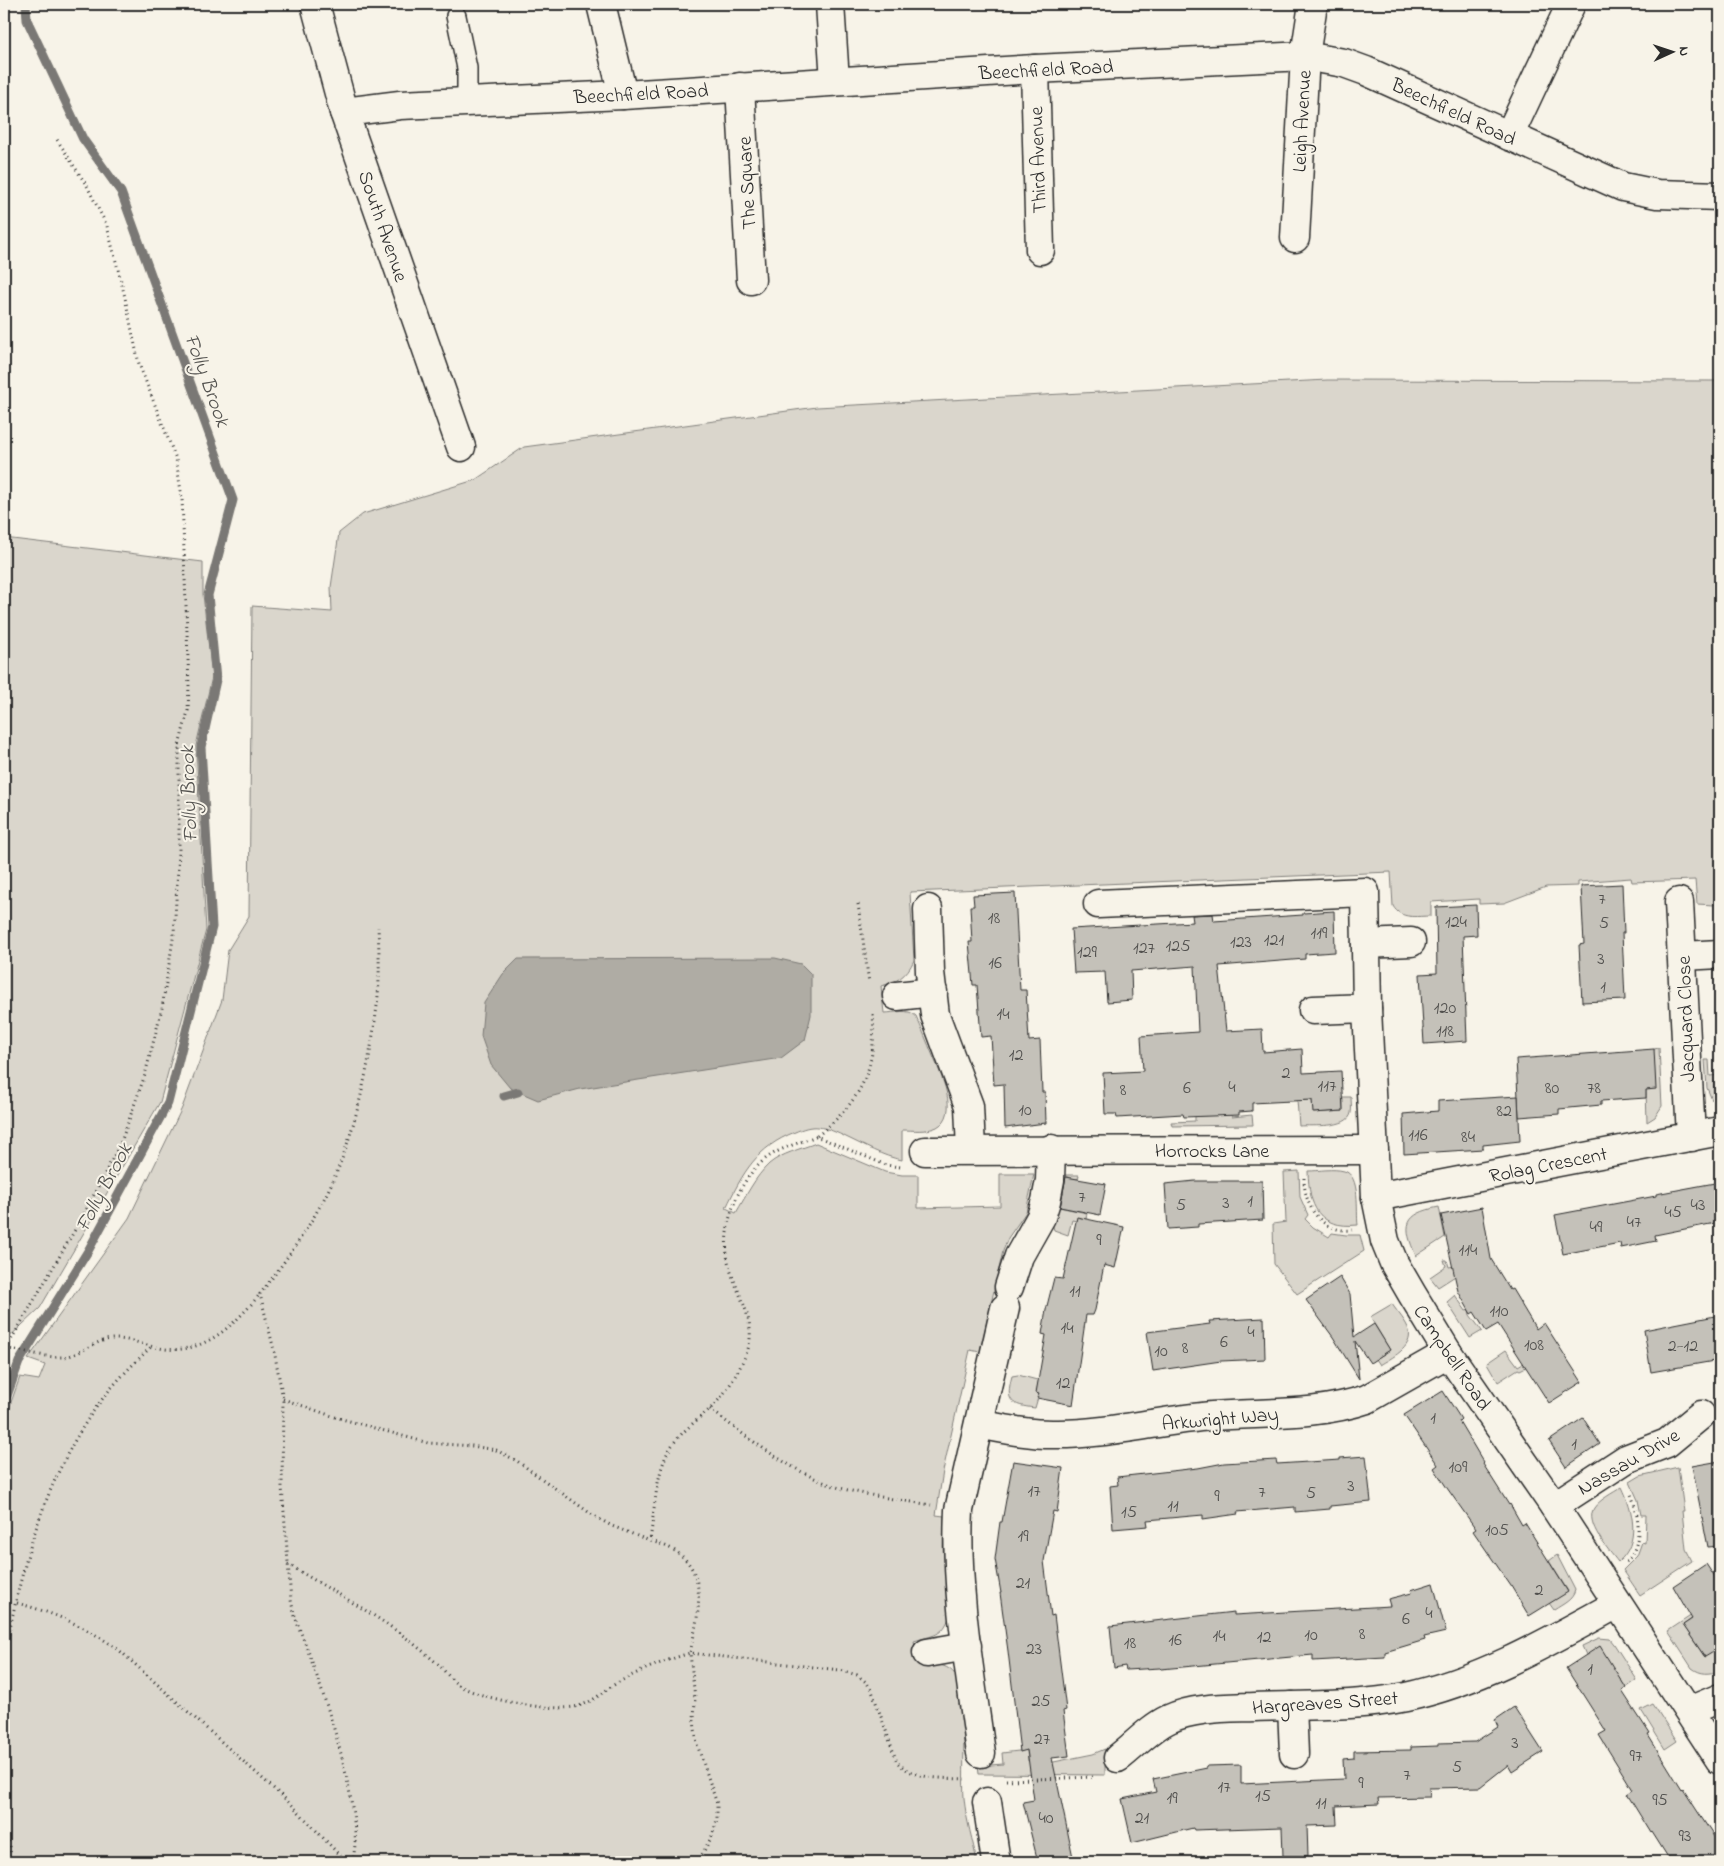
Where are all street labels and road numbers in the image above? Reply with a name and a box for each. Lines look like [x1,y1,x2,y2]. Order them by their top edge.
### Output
street label: Beechfield Road [977,53,1114,90]
street label: Leigh Avenue [1286,69,1322,173]
street label: Beechfield Road [1385,71,1520,155]
street label: Beechfield Road [572,77,709,114]
street label: Third Avenue [1023,106,1056,214]
street label: The Square [732,135,765,230]
street label: South Avenue [349,167,414,286]
street label: Jacquard Close [1671,955,1704,1083]
street label: Horrocks Lane [1155,1138,1269,1167]
street label: Rolag Crescent [1487,1141,1610,1193]
street label: Campbell Road [1405,1300,1497,1417]
street label: Arkwright Way [1161,1401,1280,1441]
street label: Nassau Drive [1573,1422,1686,1504]
street label: Hargreaves Street [1251,1685,1400,1725]

